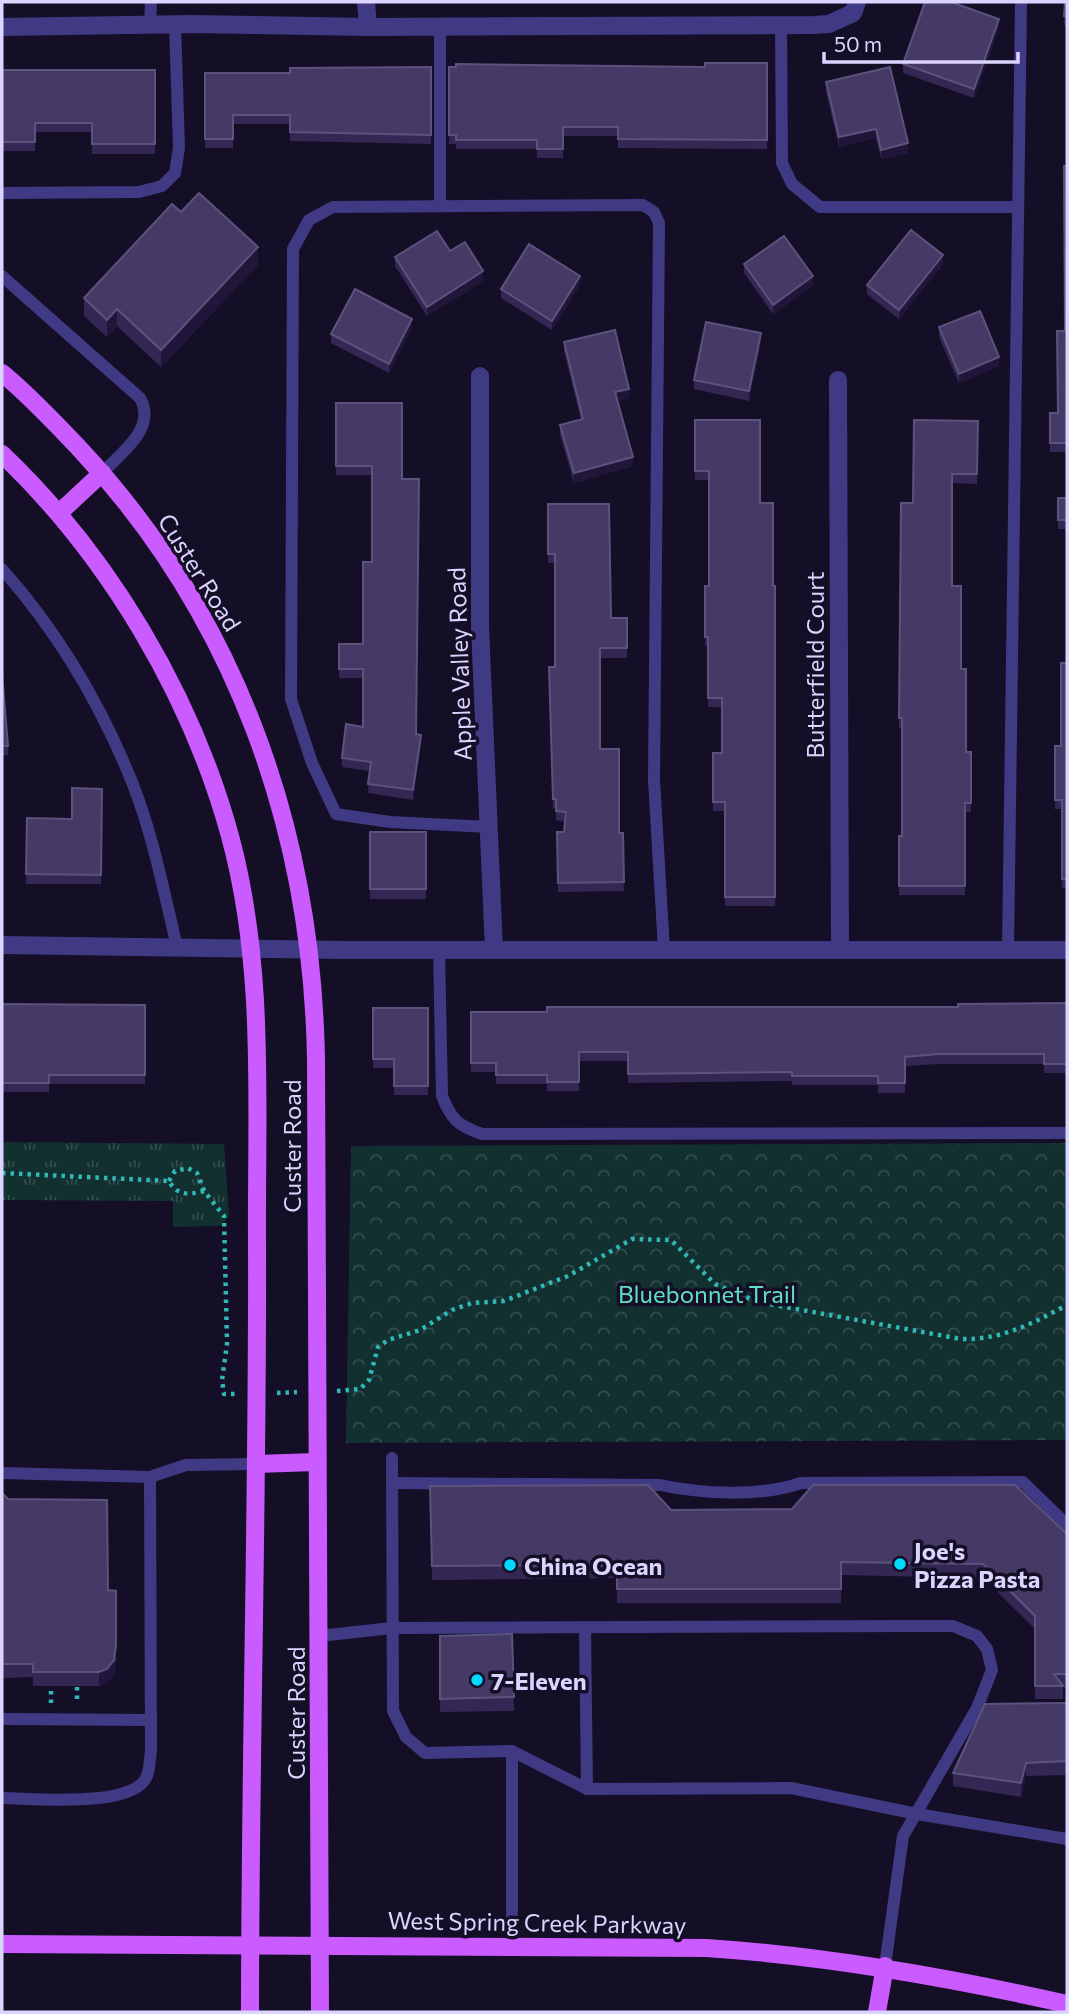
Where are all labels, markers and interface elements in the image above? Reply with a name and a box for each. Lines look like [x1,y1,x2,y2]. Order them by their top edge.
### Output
scale bar [824,21,1018,65]
text: 50 m [834,31,882,56]
street label: Custer Road [152,508,248,636]
street label: Apple Valley Road [441,567,477,761]
street label: Butterfield Court [800,571,829,759]
street label: Custer Road [277,1079,306,1213]
park label: Bluebonnet Trail [618,1279,796,1308]
place label: Joe's Pizza Pasta [914,1536,1040,1593]
place label: China Ocean [524,1551,662,1580]
marker: Joe's Pizza Pasta [892,1556,908,1572]
marker: China Ocean [502,1557,518,1573]
street label: Custer Road [281,1646,310,1780]
place label: 7-Eleven [491,1666,587,1695]
marker: 7-Eleven [469,1672,485,1688]
street label: West Spring Creek Parkway [387,1905,687,1939]

